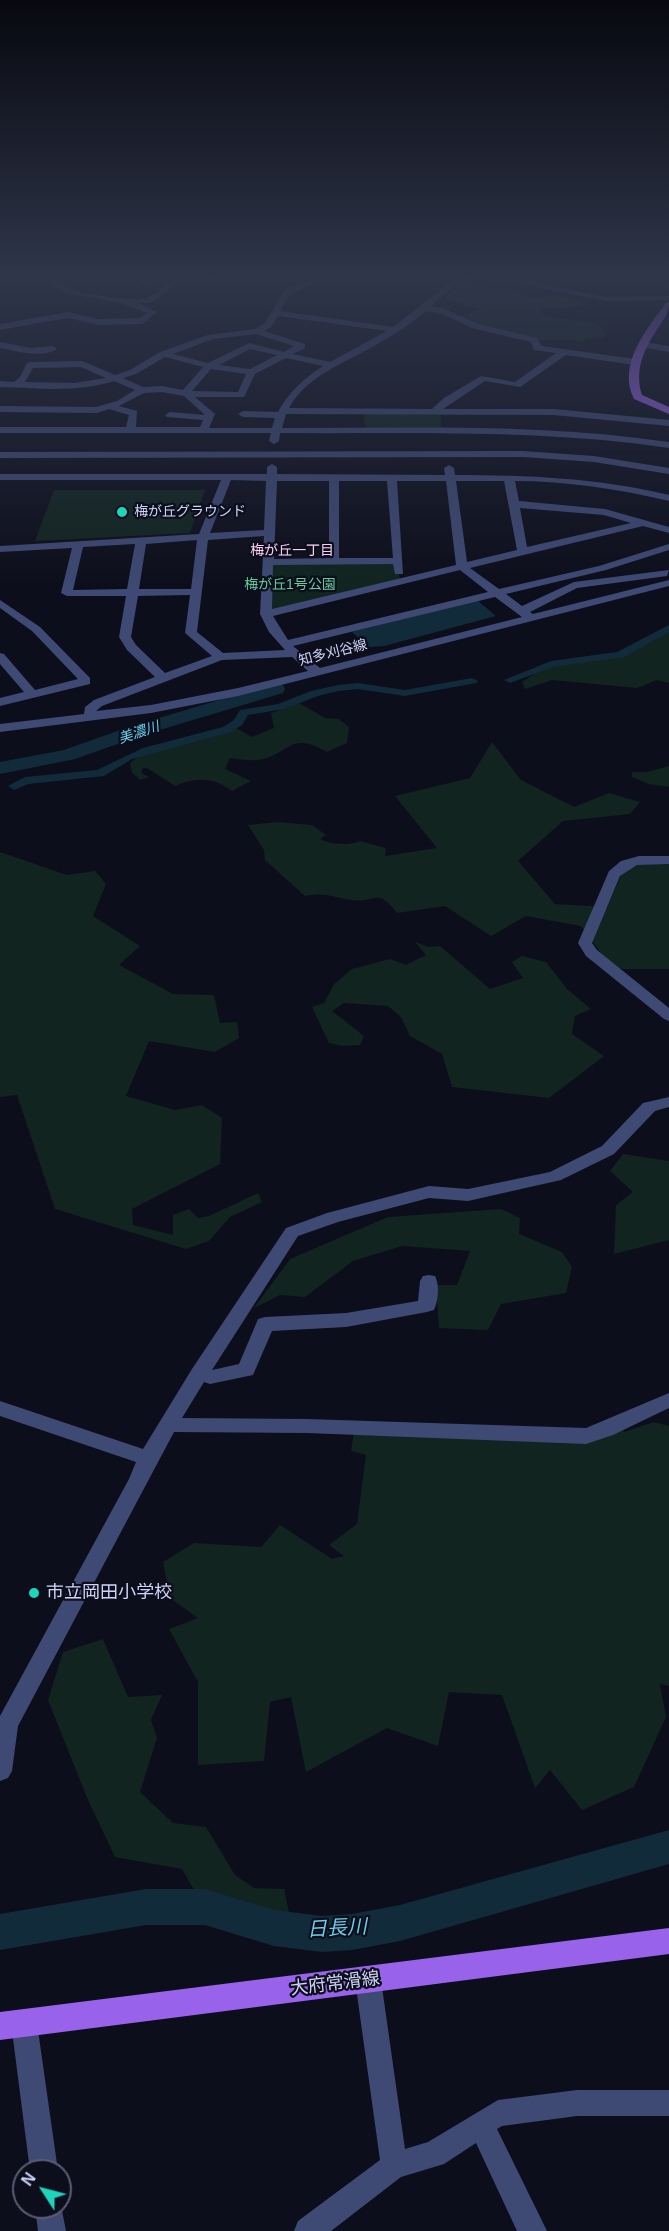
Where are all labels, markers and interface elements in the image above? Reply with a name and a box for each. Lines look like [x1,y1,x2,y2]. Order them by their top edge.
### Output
place label: 梅が丘グラウンド [134,504,246,520]
marker: 梅が丘グラウンド [115,505,129,519]
district label: 梅が丘一丁目 [250,543,334,559]
park label: 梅が丘1号公園 [244,577,336,593]
street label: 知多刈谷線 [297,636,369,670]
water label: 美濃川 [116,719,162,747]
place label: 市立岡田小学校 [46,1582,172,1604]
marker: 市立岡田小学校 [27,1586,41,1600]
water label: 日長川 [306,1915,368,1943]
street label: 大府常滑線 [289,1968,381,2000]
north arrow [12,2159,72,2219]
text: N [18,2170,39,2189]

